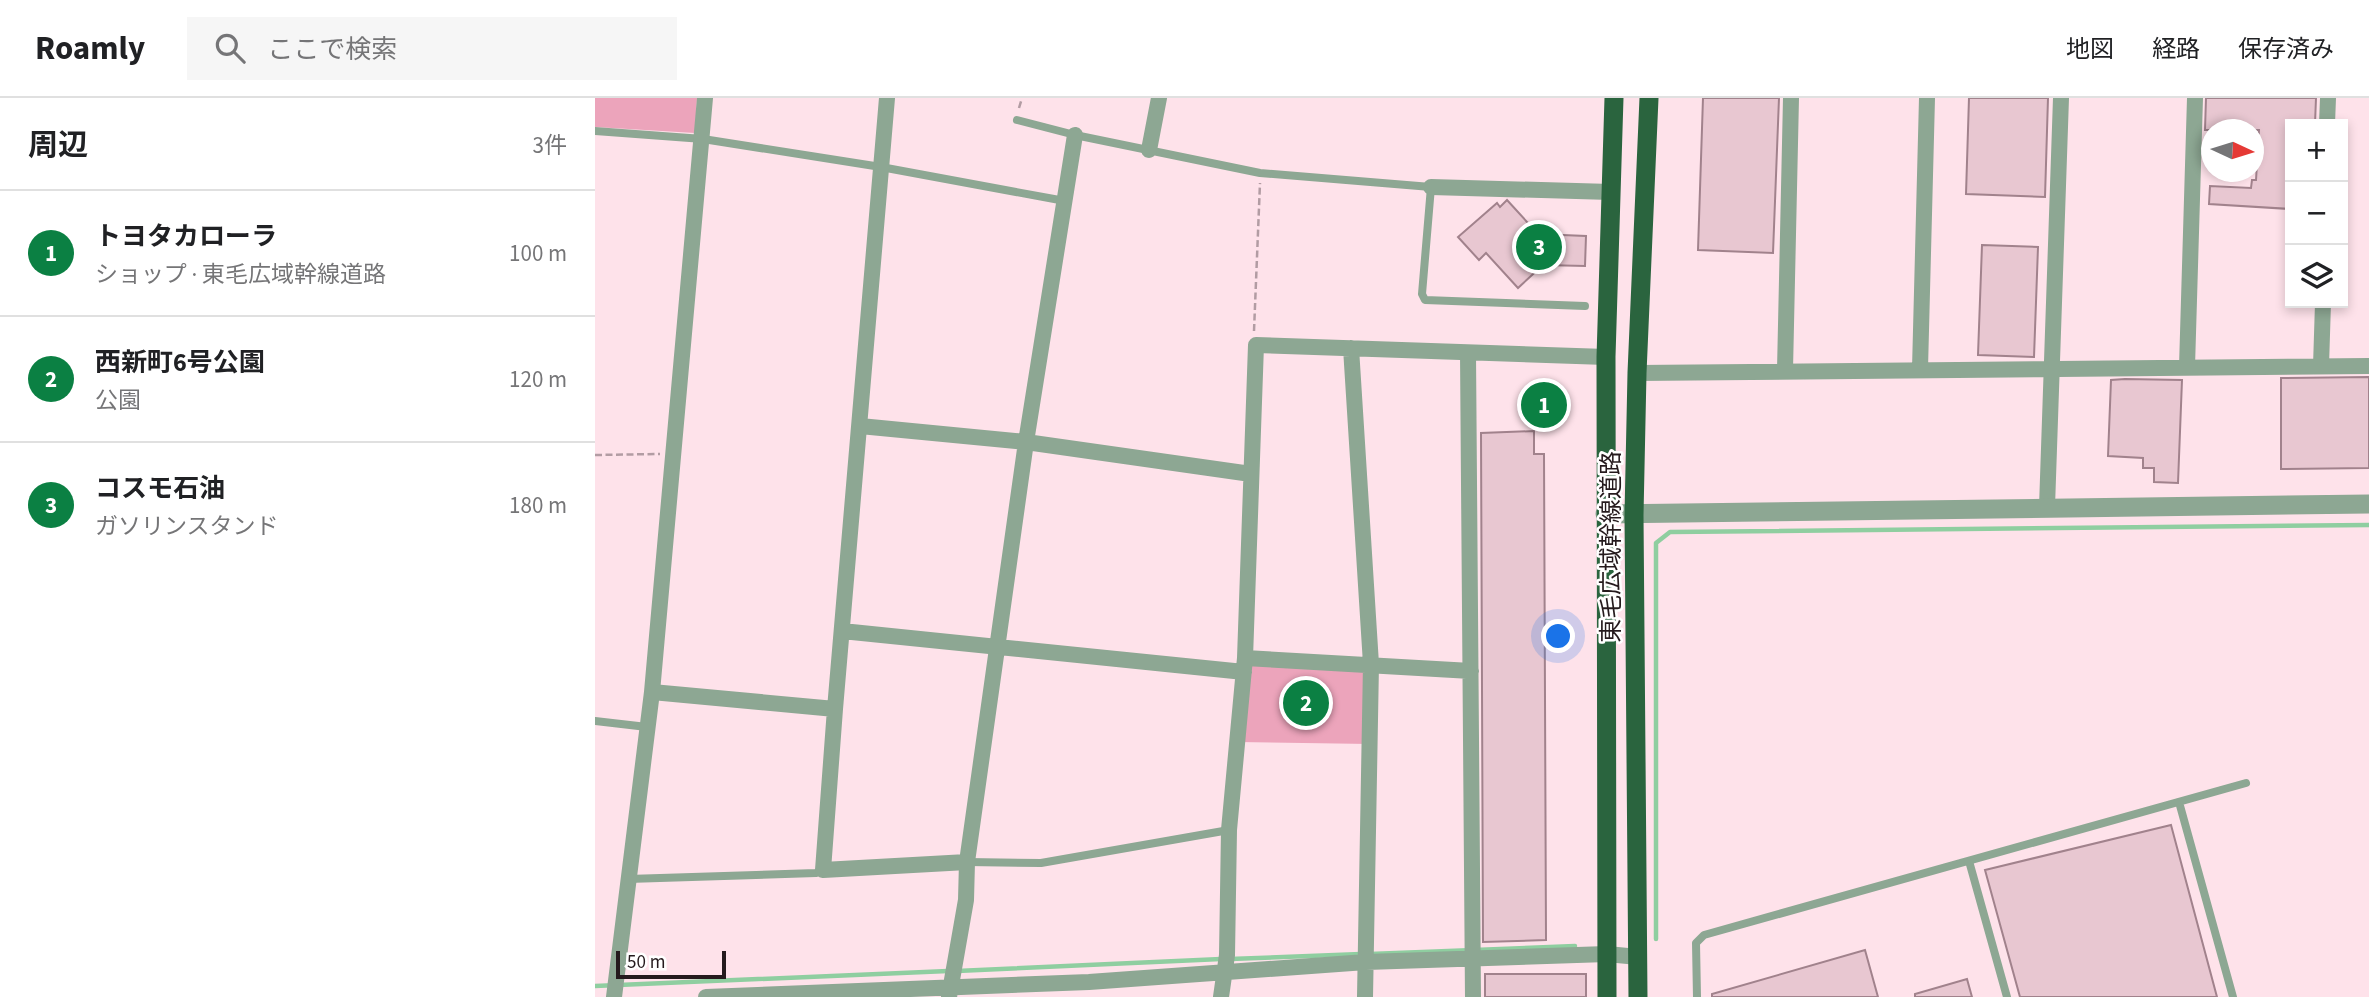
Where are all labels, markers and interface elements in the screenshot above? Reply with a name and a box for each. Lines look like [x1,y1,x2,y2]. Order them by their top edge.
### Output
search box [187,17,677,80]
text: Roamly [35,25,145,72]
icon: search [211,29,249,67]
text: ここで検索 [267,31,397,68]
text: 地図 [2066,32,2114,67]
text: 経路 [2152,32,2200,67]
text: 保存済み [2238,32,2334,67]
north arrow [2201,119,2264,182]
map controls [2285,119,2348,308]
button: + [2285,119,2348,182]
text: 周辺 [28,124,88,167]
text: 3件 [533,129,567,162]
button: − [2285,182,2348,245]
text: トヨタカローラ [95,218,277,255]
pin: 3 [1516,221,1562,273]
text: 1 [45,237,57,270]
text: 100 m [509,237,567,270]
button: layers [2285,245,2348,308]
text: ショップ · 東毛広域幹線道路 [95,258,386,291]
text: 西新町6号公園 [95,344,265,381]
text: 2 [45,363,57,396]
text: 120 m [509,363,567,396]
pin: 1 [1521,379,1567,431]
text: 公園 [95,384,141,417]
street label: 東毛広域幹線道路 [1594,451,1629,643]
text: コスモ石油 [95,470,225,507]
text: 3 [45,489,57,522]
text: 180 m [509,489,567,522]
text: ガソリンスタンド [95,510,279,543]
your location [1541,619,1575,653]
pin: 2 [1283,677,1329,729]
scale bar [616,948,726,980]
text: 50 m [627,949,665,976]

